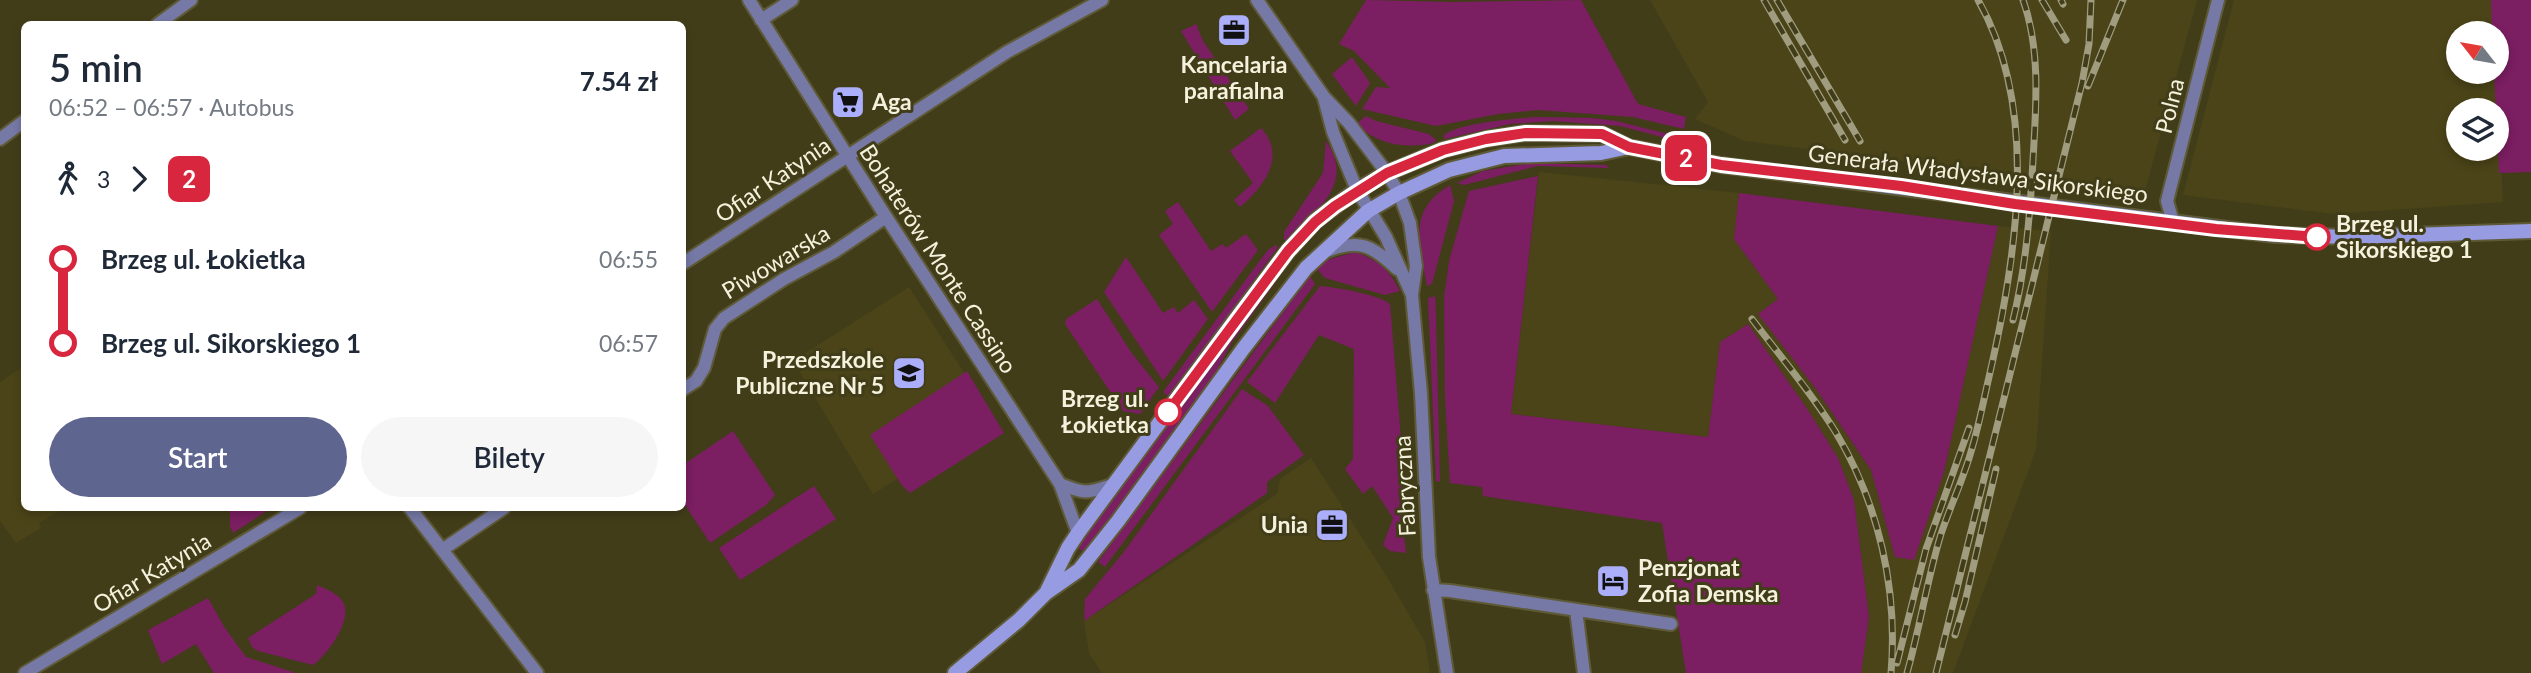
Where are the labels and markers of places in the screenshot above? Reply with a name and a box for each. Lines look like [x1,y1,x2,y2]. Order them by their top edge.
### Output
office icon: Kancelaria parafialna [1215,11,1253,49]
place label: Kancelaria parafialna [1180,50,1288,104]
supermarket icon: Aga [829,83,867,121]
place label: Aga [871,87,912,115]
place label: Brzeg ul. Sikorskiego 1 [2336,209,2472,263]
marker: Brzeg ul. Sikorskiego 1 [2304,224,2330,250]
place label: Przedszkole Publiczne Nr 5 [735,345,884,399]
school or university icon: Przedszkole Publiczne Nr 5 [890,354,928,392]
place label: Brzeg ul. Łokietka [1061,384,1149,438]
marker: Brzeg ul. Łokietka [1155,399,1181,425]
office icon: Unia [1313,506,1351,544]
place label: Unia [1261,510,1308,538]
place label: Penzjonat Zofia Demska [1638,553,1778,607]
hotel icon: Penzjonat Zofia Demska [1594,562,1632,600]

